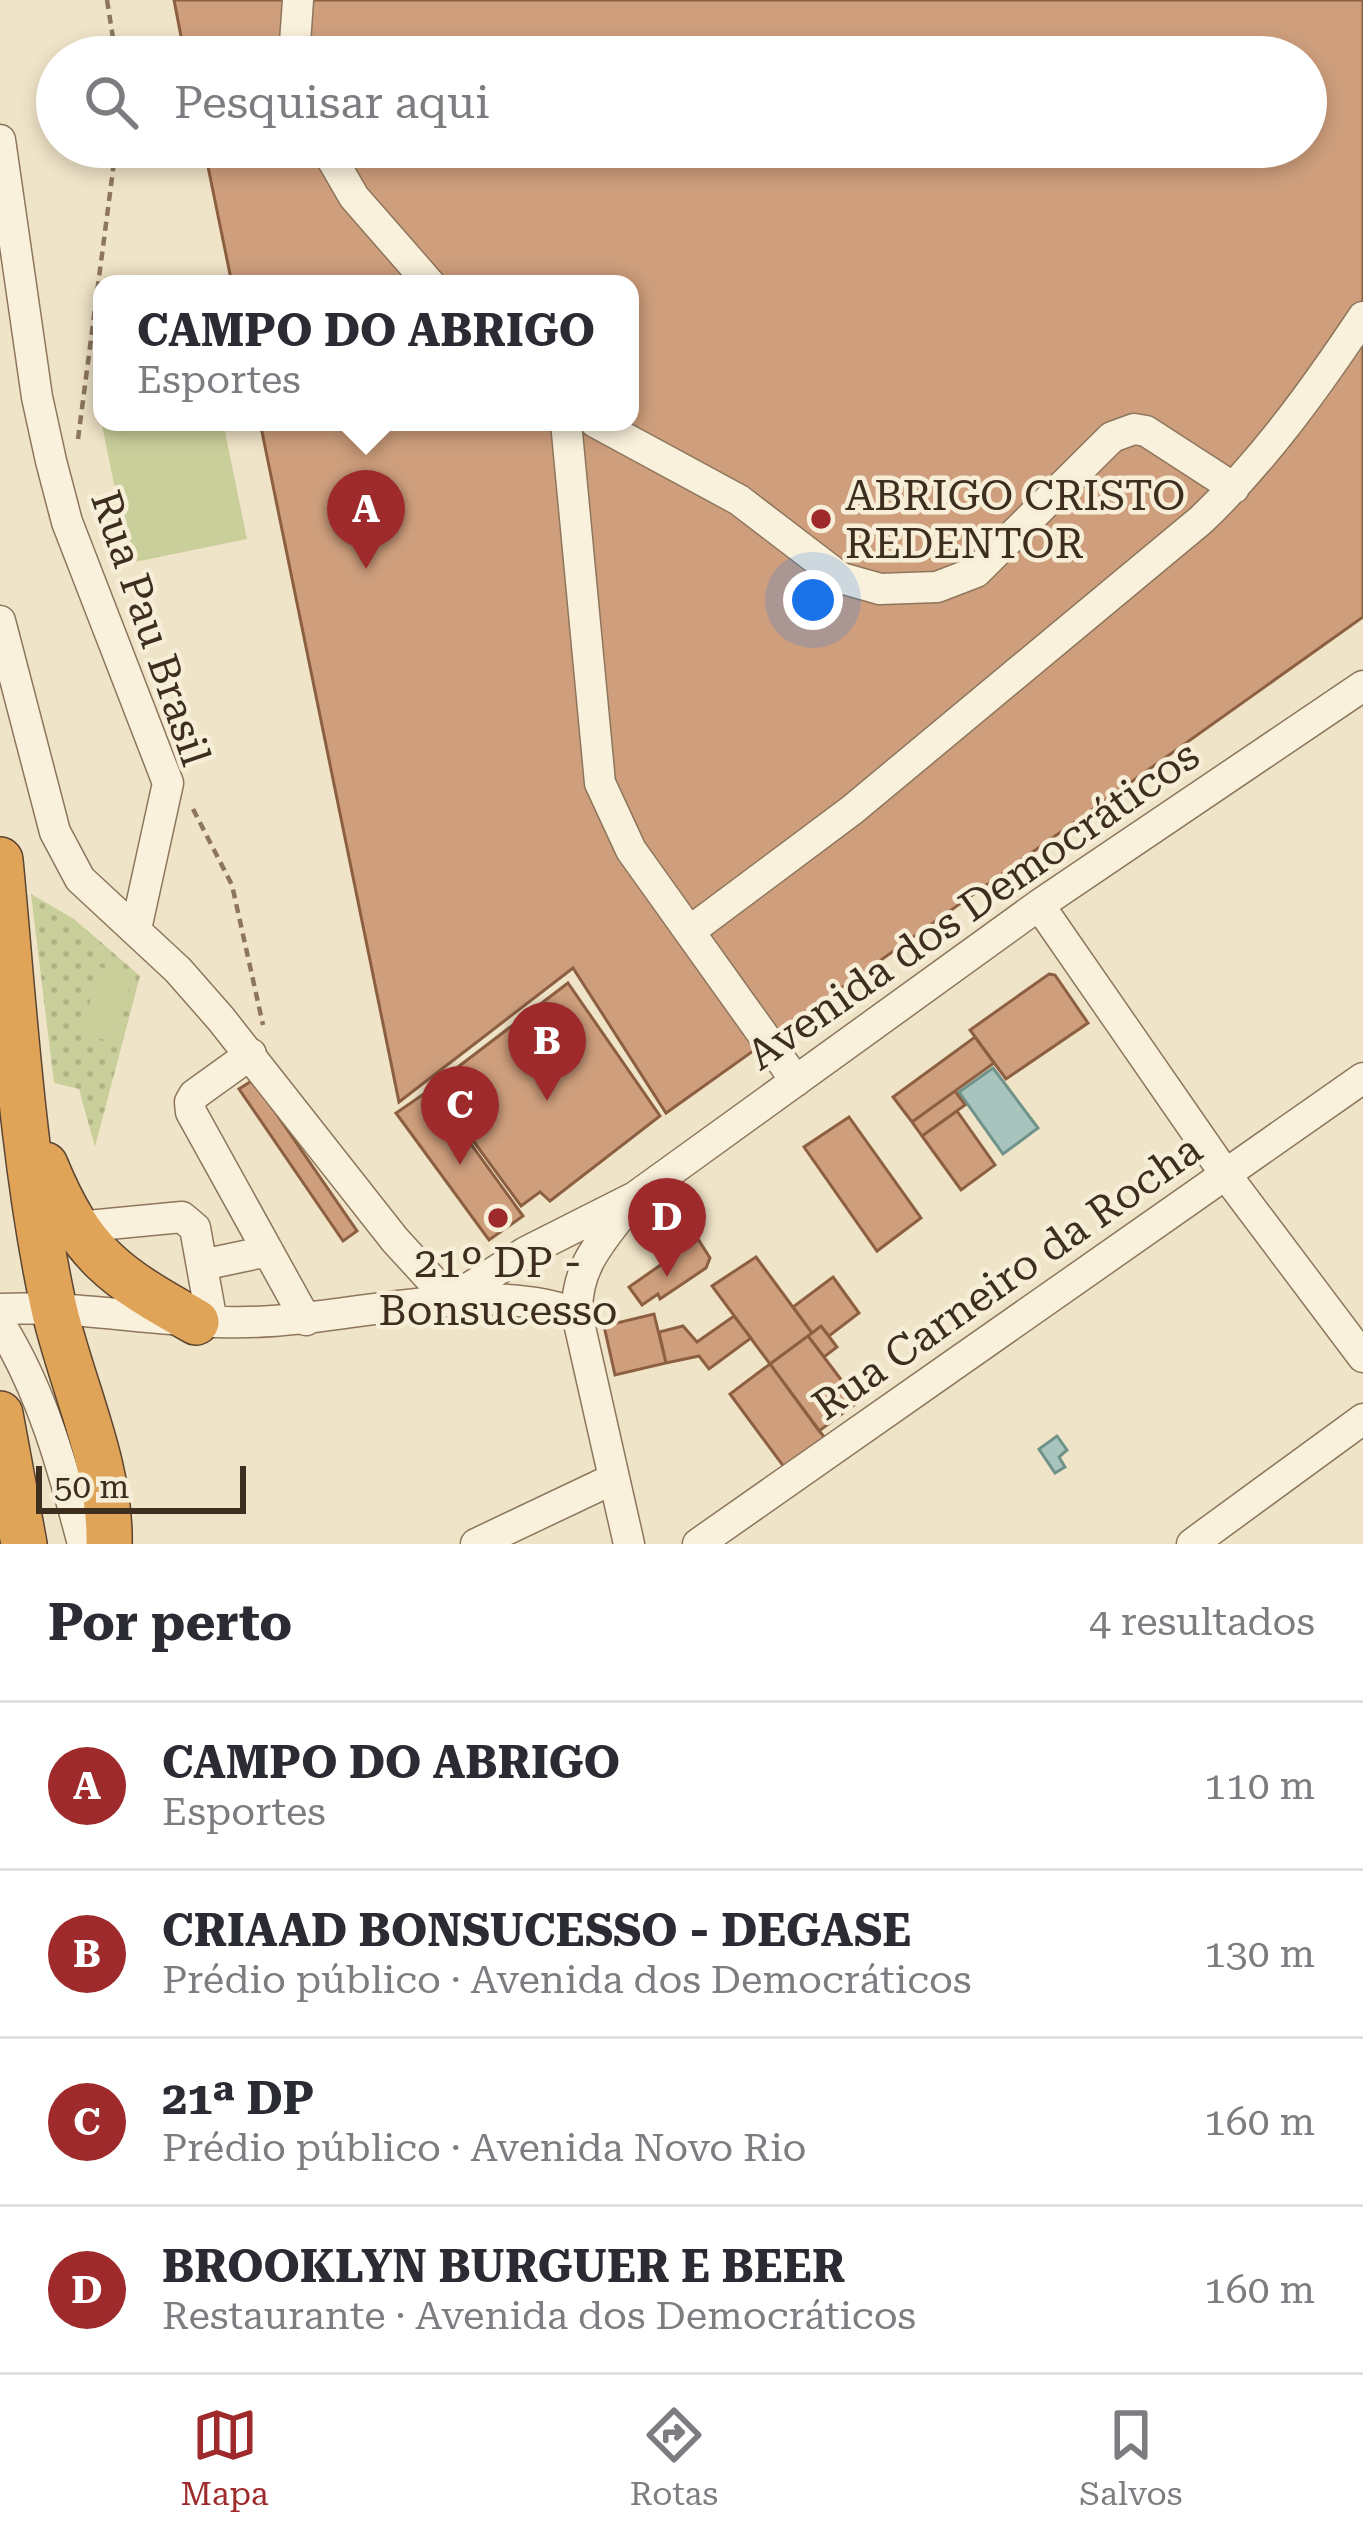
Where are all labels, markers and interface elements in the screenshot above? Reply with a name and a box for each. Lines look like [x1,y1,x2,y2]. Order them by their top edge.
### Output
search box [36,36,1327,168]
icon: search [78,69,144,135]
text: Pesquisar aqui [174,76,490,129]
popup [93,275,639,431]
text: CAMPO DO ABRIGO [137,304,595,357]
text: Esportes [137,357,301,403]
pin: A [327,470,405,569]
place label: ABRIGO CRISTO REDENTOR [845,471,1185,568]
street label: Rua Pau Brasil [81,484,221,772]
marker: ABRIGO CRISTO REDENTOR [808,506,834,532]
your location [783,570,843,630]
street label: Avenida dos Democráticos [738,730,1208,1080]
pin: B [508,1002,586,1101]
pin: C [421,1066,499,1165]
street label: Rua Carneiro da Rocha [803,1124,1211,1430]
pin: D [628,1178,706,1277]
marker: 21º DP - Bonsucesso [485,1205,511,1231]
place label: 21º DP - Bonsucesso [379,1238,617,1335]
scale bar [36,1460,246,1513]
text: 50 m [54,1467,129,1506]
text: Por perto [48,1593,292,1652]
text: 4 resultados [1089,1599,1315,1645]
text: CAMPO DO ABRIGO [162,1736,620,1789]
text: A [73,1763,101,1809]
text: 110 m [1204,1763,1315,1809]
text: Esportes [162,1789,326,1835]
text: CRIAAD BONSUCESSO - DEGASE [162,1904,911,1957]
text: B [73,1931,101,1977]
text: 130 m [1204,1931,1315,1977]
text: Prédio público · Avenida dos Democráticos [162,1957,972,2003]
text: 21ª DP [162,2072,314,2125]
text: C [73,2099,101,2145]
text: 160 m [1204,2099,1315,2145]
text: Prédio público · Avenida Novo Rio [162,2125,807,2171]
text: BROOKLYN BURGUER E BEER [162,2240,845,2293]
text: D [71,2267,103,2313]
text: 160 m [1204,2267,1315,2313]
text: Restaurante · Avenida dos Democráticos [162,2293,916,2339]
tab: Mapa [181,2402,269,2513]
tab: Rotas [630,2402,718,2513]
tab: Salvos [1079,2402,1182,2513]

